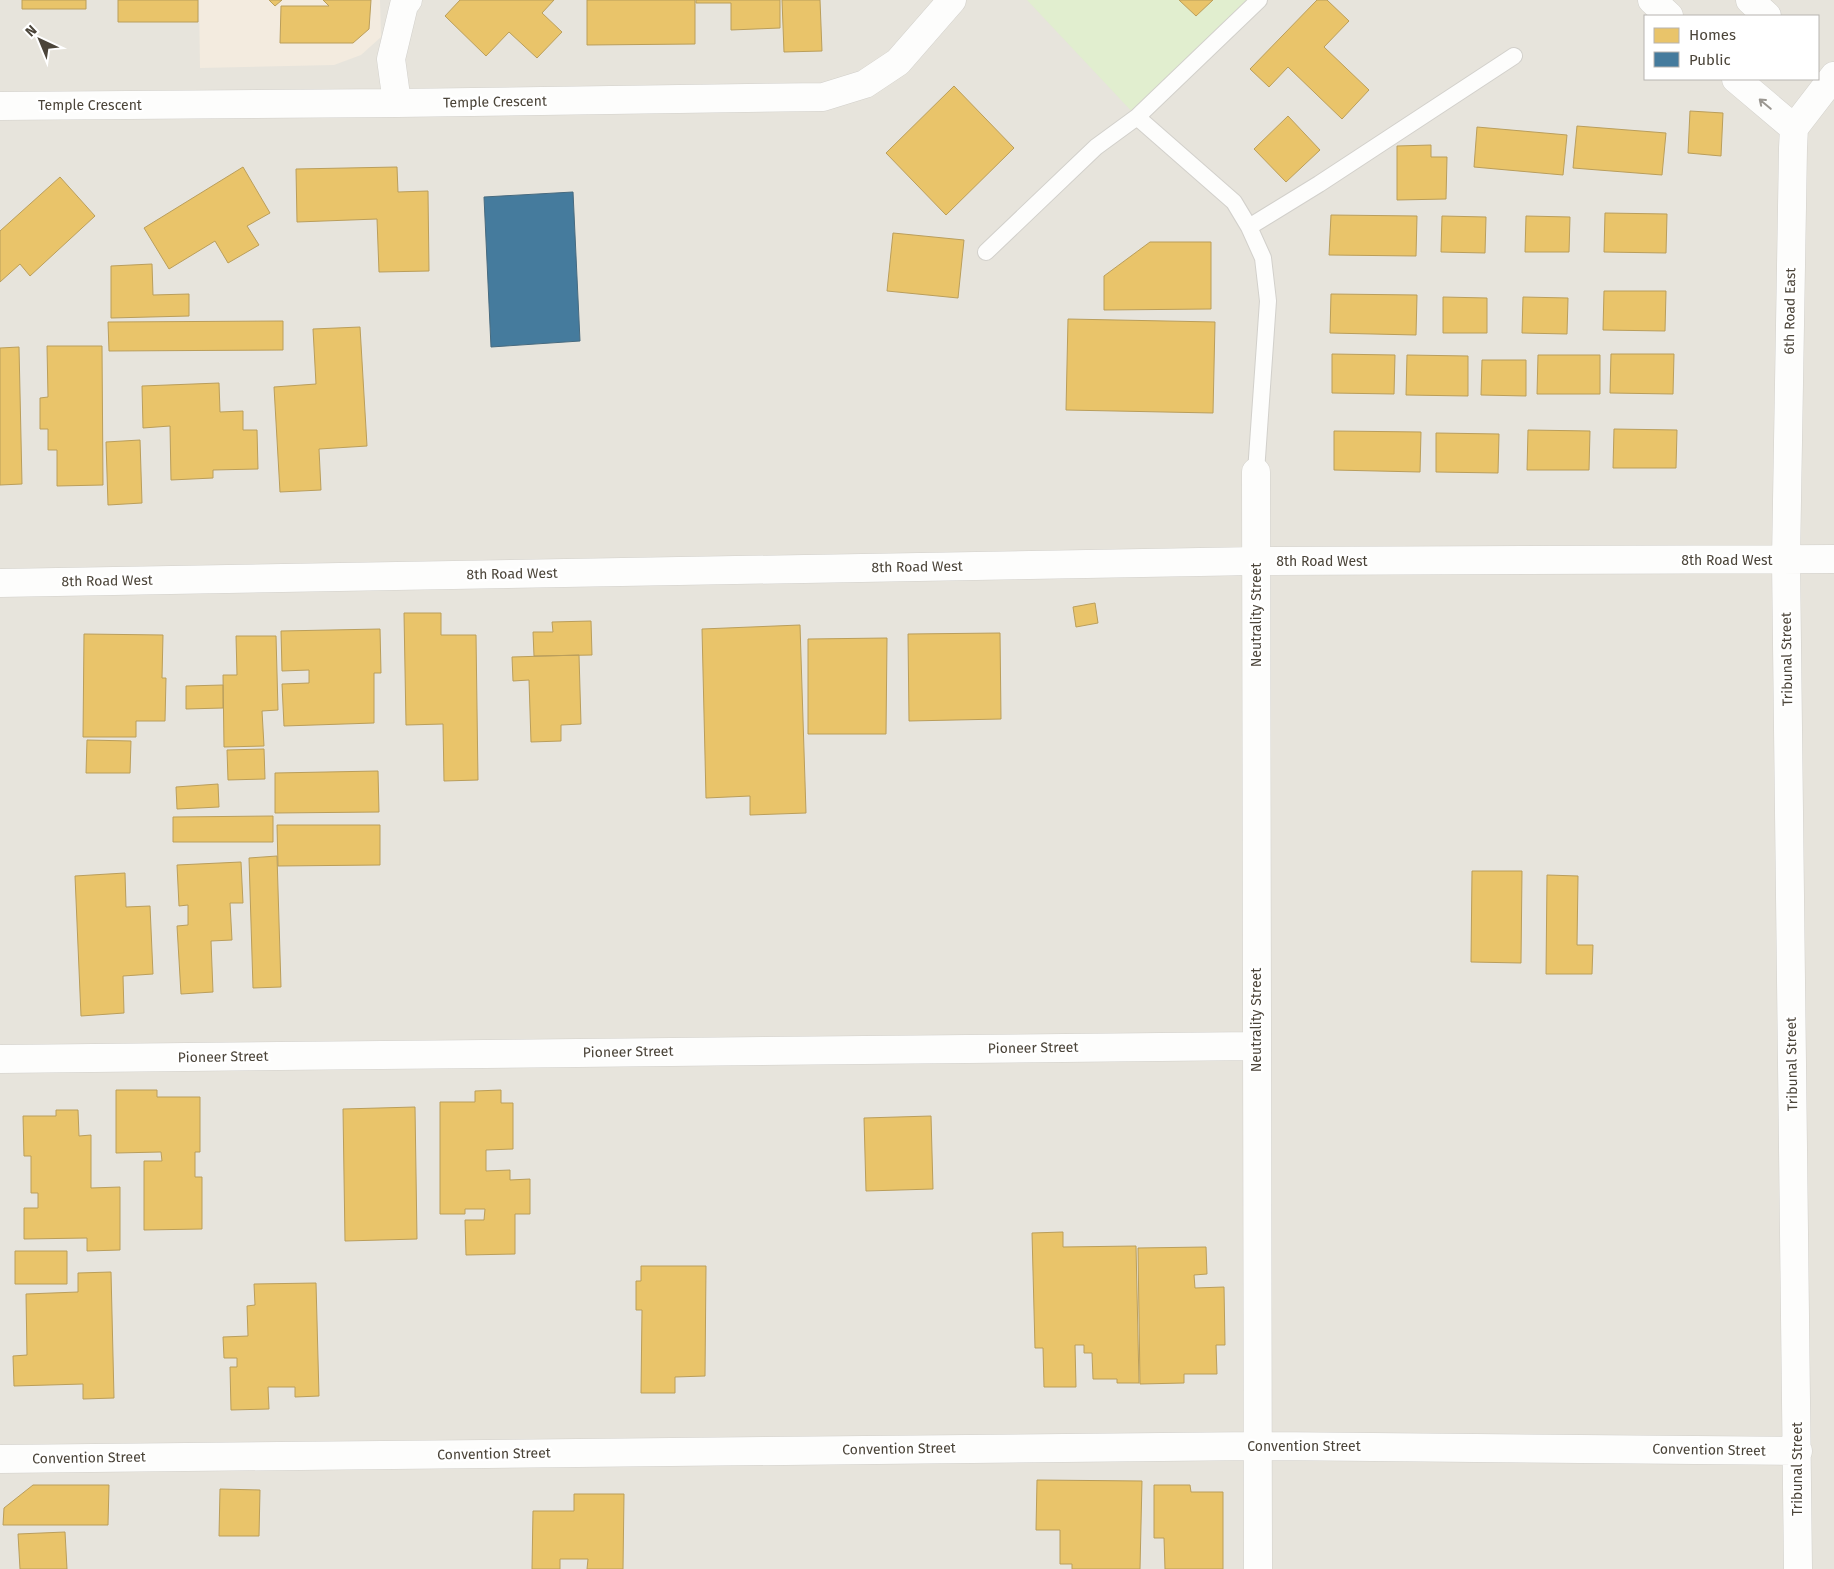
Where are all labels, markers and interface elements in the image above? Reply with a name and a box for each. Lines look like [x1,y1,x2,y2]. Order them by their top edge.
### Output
north arrow [15,15,65,65]
legend [1644,15,1819,80]
text: N [22,22,41,40]
text: Homes [1689,26,1736,44]
text: Public [1689,51,1731,69]
street label: Temple Crescent [443,93,548,111]
street label: Temple Crescent [38,97,143,114]
one-way arrow [1759,98,1772,109]
street label: 6th Road East [1781,267,1799,355]
street label: 8th Road West [1681,552,1774,569]
street label: 8th Road West [1276,553,1369,570]
street label: 8th Road West [871,558,964,576]
street label: Neutrality Street [1248,562,1265,667]
street label: 8th Road West [466,565,559,583]
street label: 8th Road West [61,572,154,590]
street label: Tribunal Street [1778,611,1796,706]
street label: Neutrality Street [1248,967,1265,1072]
street label: Tribunal Street [1783,1016,1801,1111]
street label: Pioneer Street [987,1039,1079,1057]
street label: Pioneer Street [582,1043,674,1061]
street label: Pioneer Street [177,1048,269,1066]
street label: Tribunal Street [1789,1421,1806,1516]
street label: Convention Street [1247,1438,1362,1455]
street label: Convention Street [842,1439,957,1458]
street label: Convention Street [1652,1441,1767,1460]
street label: Convention Street [437,1444,552,1463]
street label: Convention Street [32,1448,147,1467]

